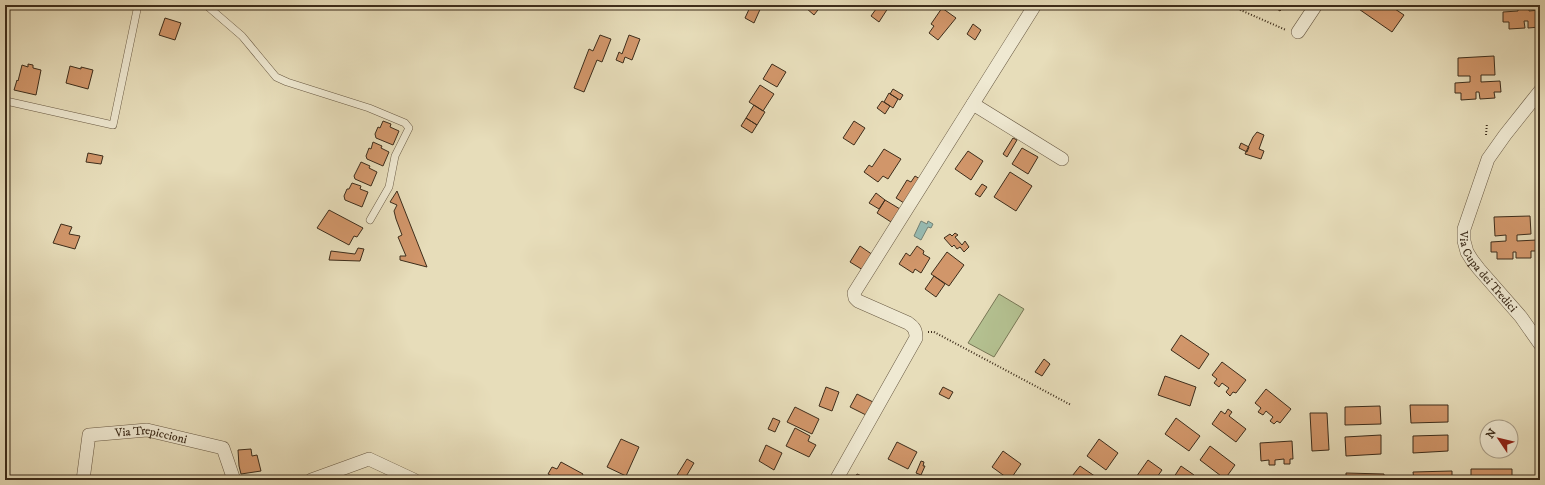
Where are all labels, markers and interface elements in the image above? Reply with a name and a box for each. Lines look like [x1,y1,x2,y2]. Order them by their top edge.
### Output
street label: Via Cupa dei Tredici [1456,230,1520,315]
north arrow [1479,419,1519,459]
street label: Via Trepiccioni [113,423,189,447]
text: N [1483,426,1500,442]

